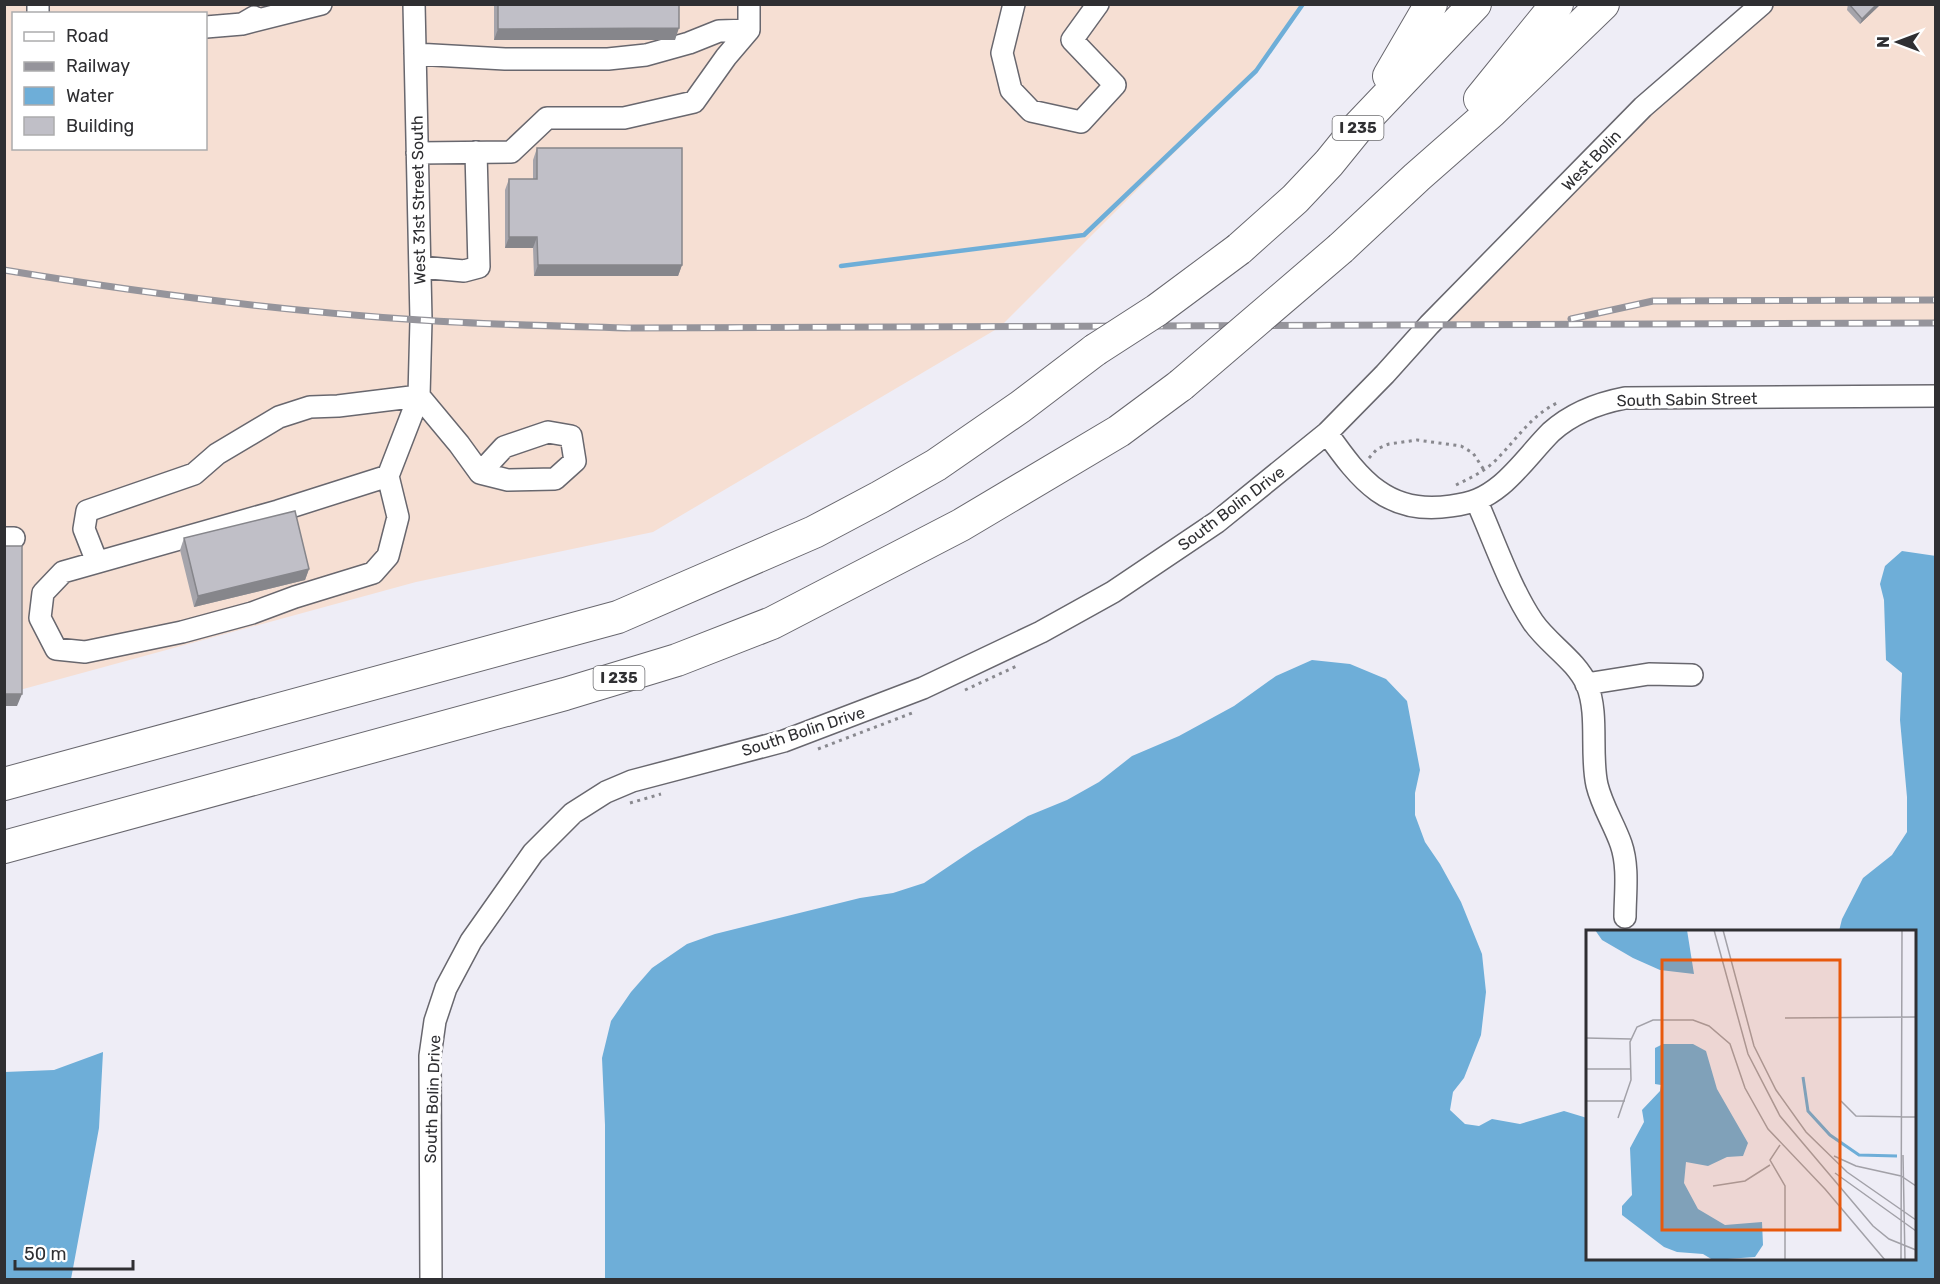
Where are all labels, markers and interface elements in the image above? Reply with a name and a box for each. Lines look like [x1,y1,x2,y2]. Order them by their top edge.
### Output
legend [12,12,207,150]
north arrow [1868,12,1928,72]
text: Road [66,25,109,47]
text: N [1874,36,1893,48]
text: Railway [66,55,130,77]
text: Water [66,85,114,107]
text: Building [66,115,134,137]
street label: West 31st Street South [408,115,429,285]
road number: I 235 [1332,116,1384,140]
street label: West Bolin [1558,126,1625,195]
street label: South Sabin Street [1616,389,1758,410]
street label: South Bolin Drive [1174,462,1288,555]
road number: I 235 [594,666,644,690]
street label: South Bolin Drive [739,703,867,760]
inset map [1586,930,1916,1260]
street label: South Bolin Drive [421,1034,444,1164]
scale bar [15,1233,134,1271]
text: 50 m [24,1243,67,1265]

